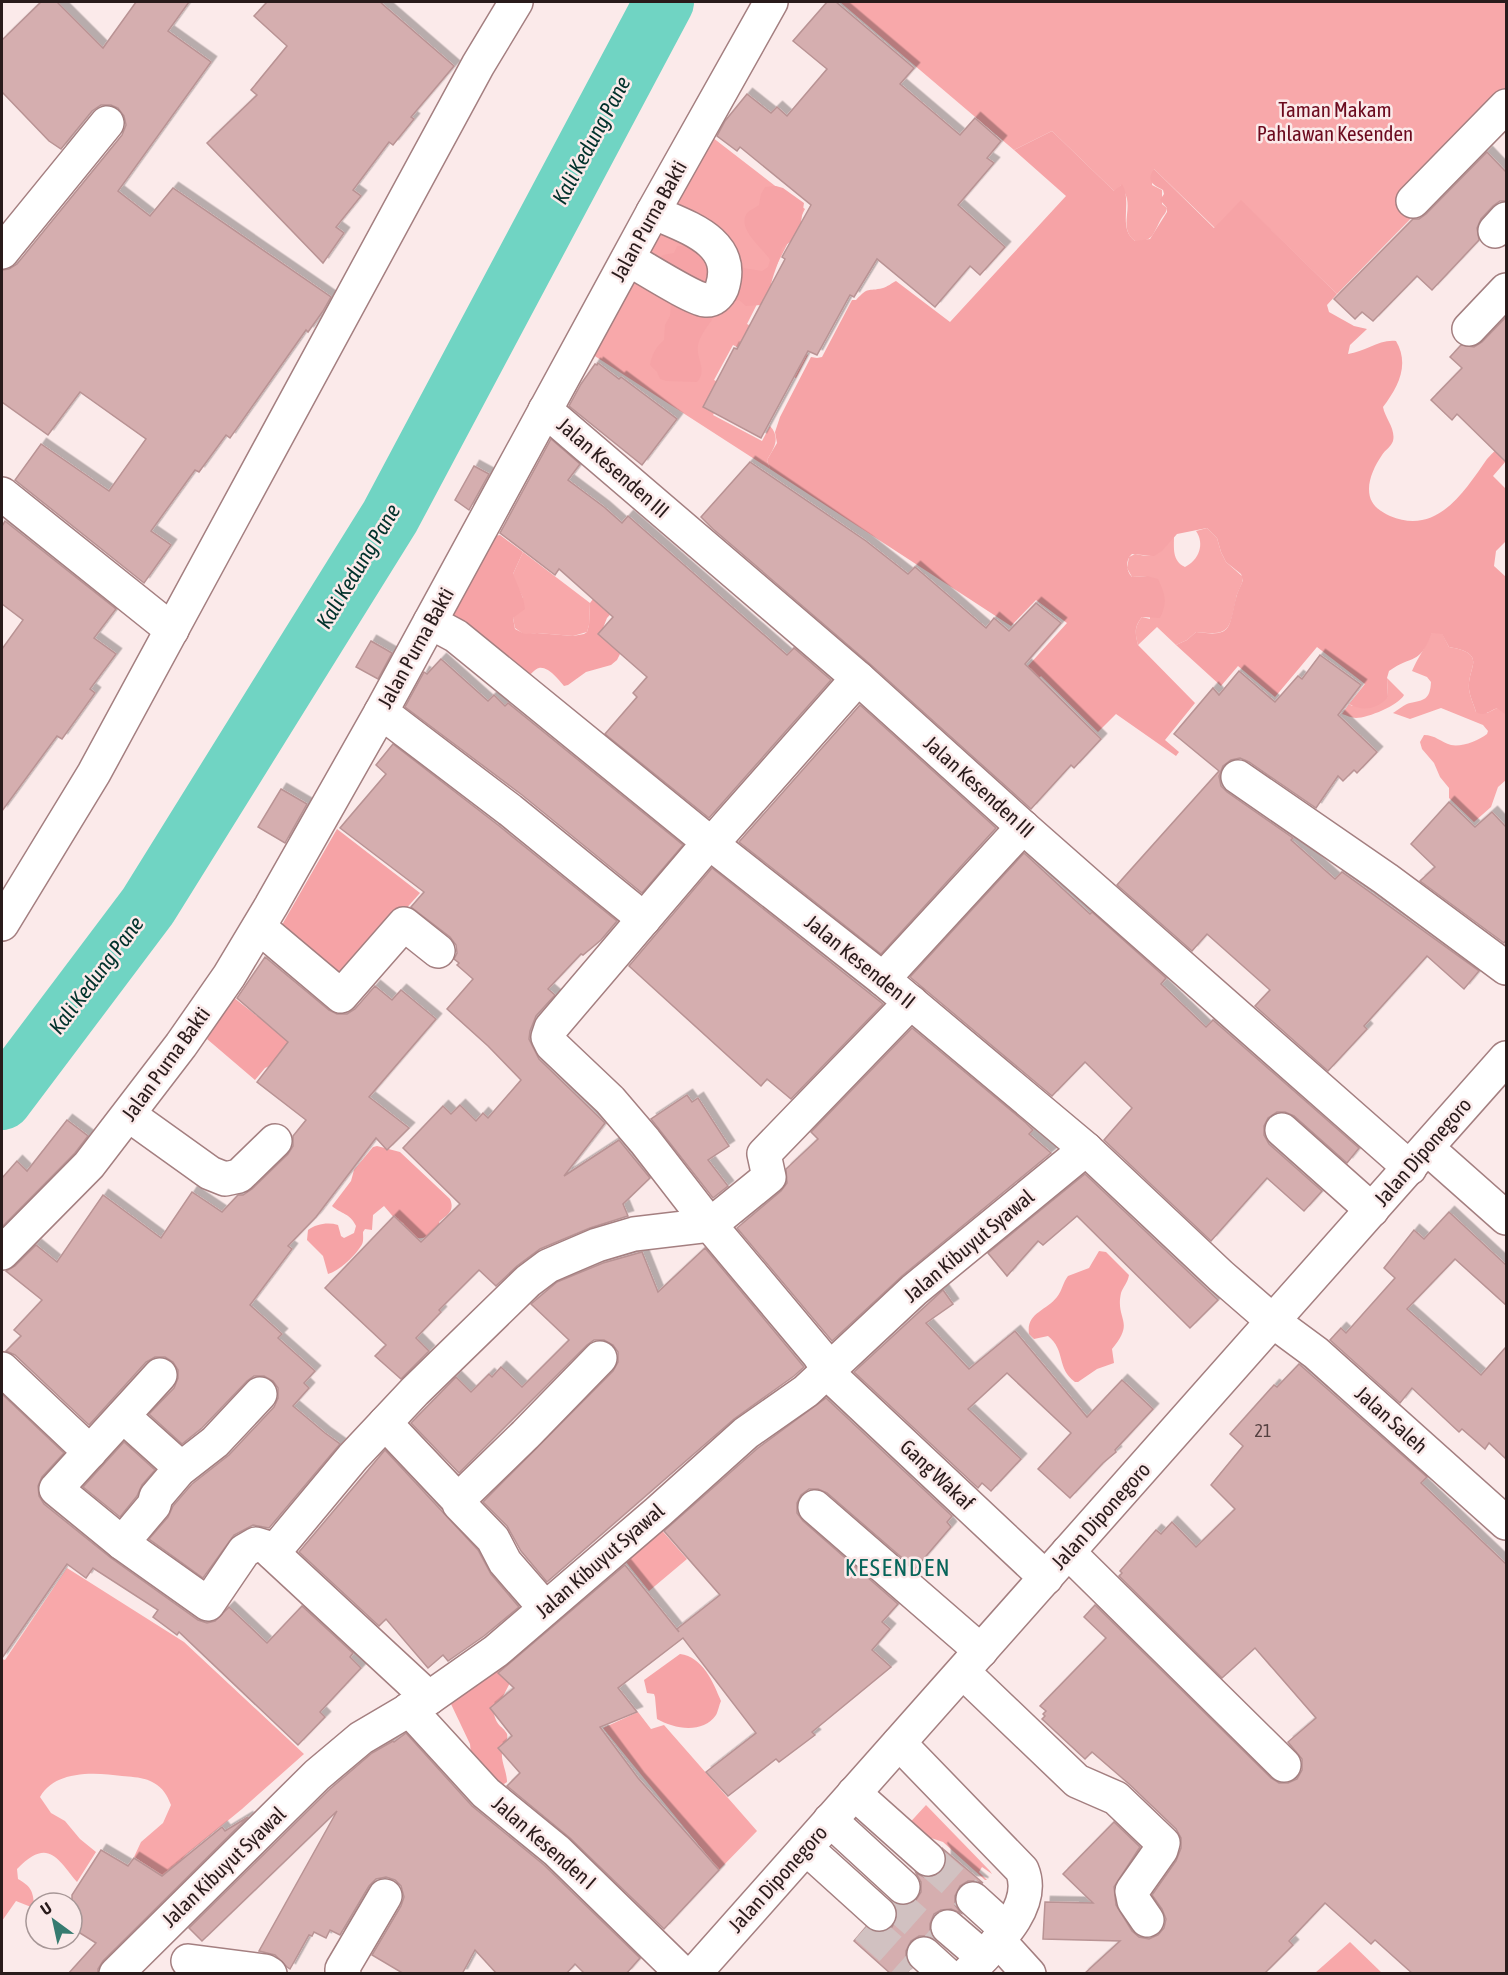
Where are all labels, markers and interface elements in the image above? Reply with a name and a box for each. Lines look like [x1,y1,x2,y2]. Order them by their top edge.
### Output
water label: Kali Kedung Pane [546,72,636,208]
park label: Taman Makam Pahlawan Kesenden [1257,97,1413,145]
street label: Jalan Purna Bakti [605,156,691,285]
street label: Jalan Kesenden III [553,412,674,522]
water label: Kali Kedung Pane [311,499,405,633]
street label: Jalan Purna Bakti [372,583,458,712]
street label: Jalan Kesenden III [920,730,1040,842]
street label: Jalan Kesenden II [801,910,921,1013]
water label: Kali Kedung Pane [43,911,149,1039]
street label: Jalan Purna Bakti [116,1002,214,1125]
street label: Jalan Diponegoro [1369,1092,1476,1210]
street label: Jalan Kibuyut Syawal [898,1184,1039,1307]
street label: Jalan Saleh [1351,1381,1433,1458]
house number: 21 [1255,1420,1271,1441]
street label: Gang Wakaf [896,1434,980,1515]
street label: Jalan Diponegoro [1046,1457,1155,1574]
street label: Jalan Kibuyut Syawal [530,1498,669,1623]
district label: KESENDEN [845,1554,951,1581]
street label: Jalan Kesenden I [488,1791,601,1894]
street label: Jalan Kibuyut Syawal [157,1801,290,1931]
street label: Jalan Diponegoro [723,1820,832,1937]
north arrow [24,1891,84,1951]
text: U [37,1898,55,1919]

